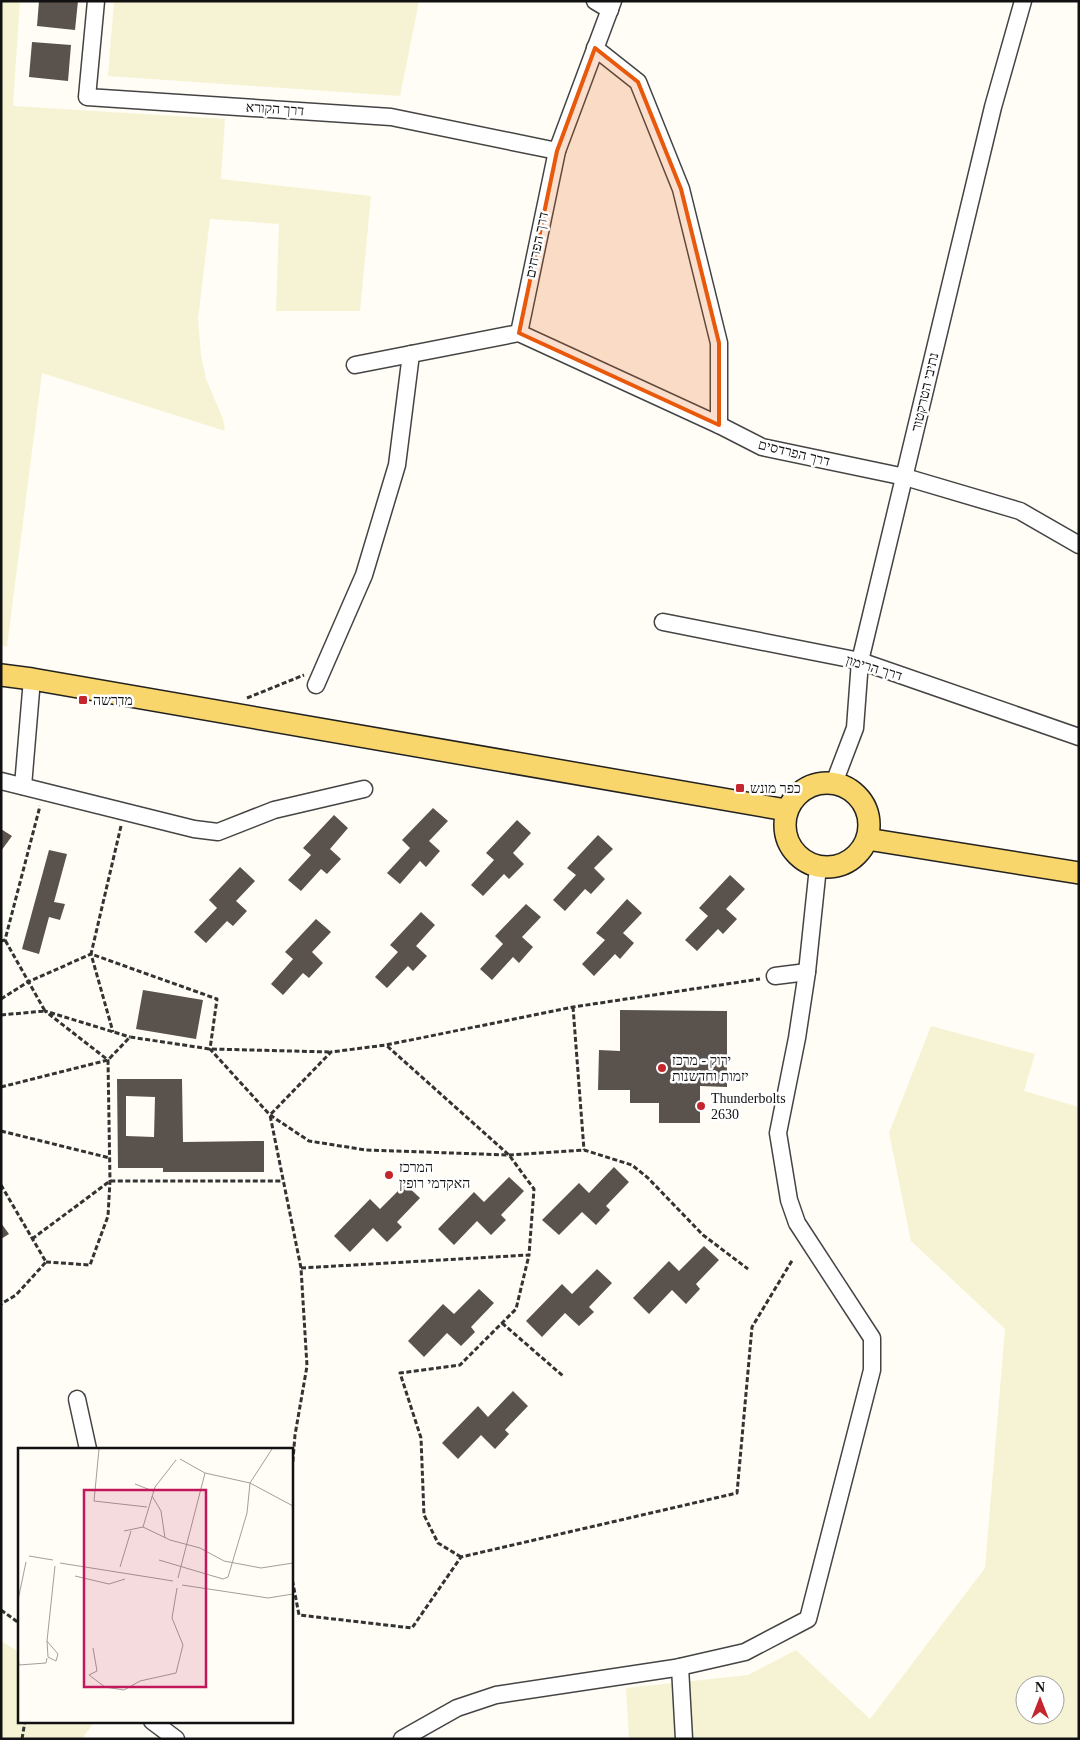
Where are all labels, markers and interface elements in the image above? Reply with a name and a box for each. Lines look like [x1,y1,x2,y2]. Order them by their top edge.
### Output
street label: דרך הקורא [245,99,305,119]
street label: דרך הפרחים [523,210,551,279]
street label: נתיבי הטרקטור [909,351,941,433]
street label: דרך הפרדסים [757,437,832,469]
street label: דרך הרימון [844,652,904,684]
place label: מדרשה [93,693,133,708]
marker: מדרשה [77,694,89,706]
place label: כפר מונש [750,781,801,796]
marker: כפר מונש [734,782,746,794]
place label: ירוק - מרכז יזמות וחדשנות [672,1053,749,1084]
marker: ירוק - מרכז יזמות וחדשנות [656,1062,668,1074]
place label: Thunderbolts 2630 [711,1091,786,1122]
marker: Thunderbolts 2630 [695,1100,707,1112]
place label: המרכז האקדמי רופין [399,1160,470,1191]
marker: המרכז האקדמי רופין [383,1169,395,1181]
inset map [18,1448,292,1722]
north arrow [1015,1675,1065,1725]
text: N [1035,1680,1045,1695]

